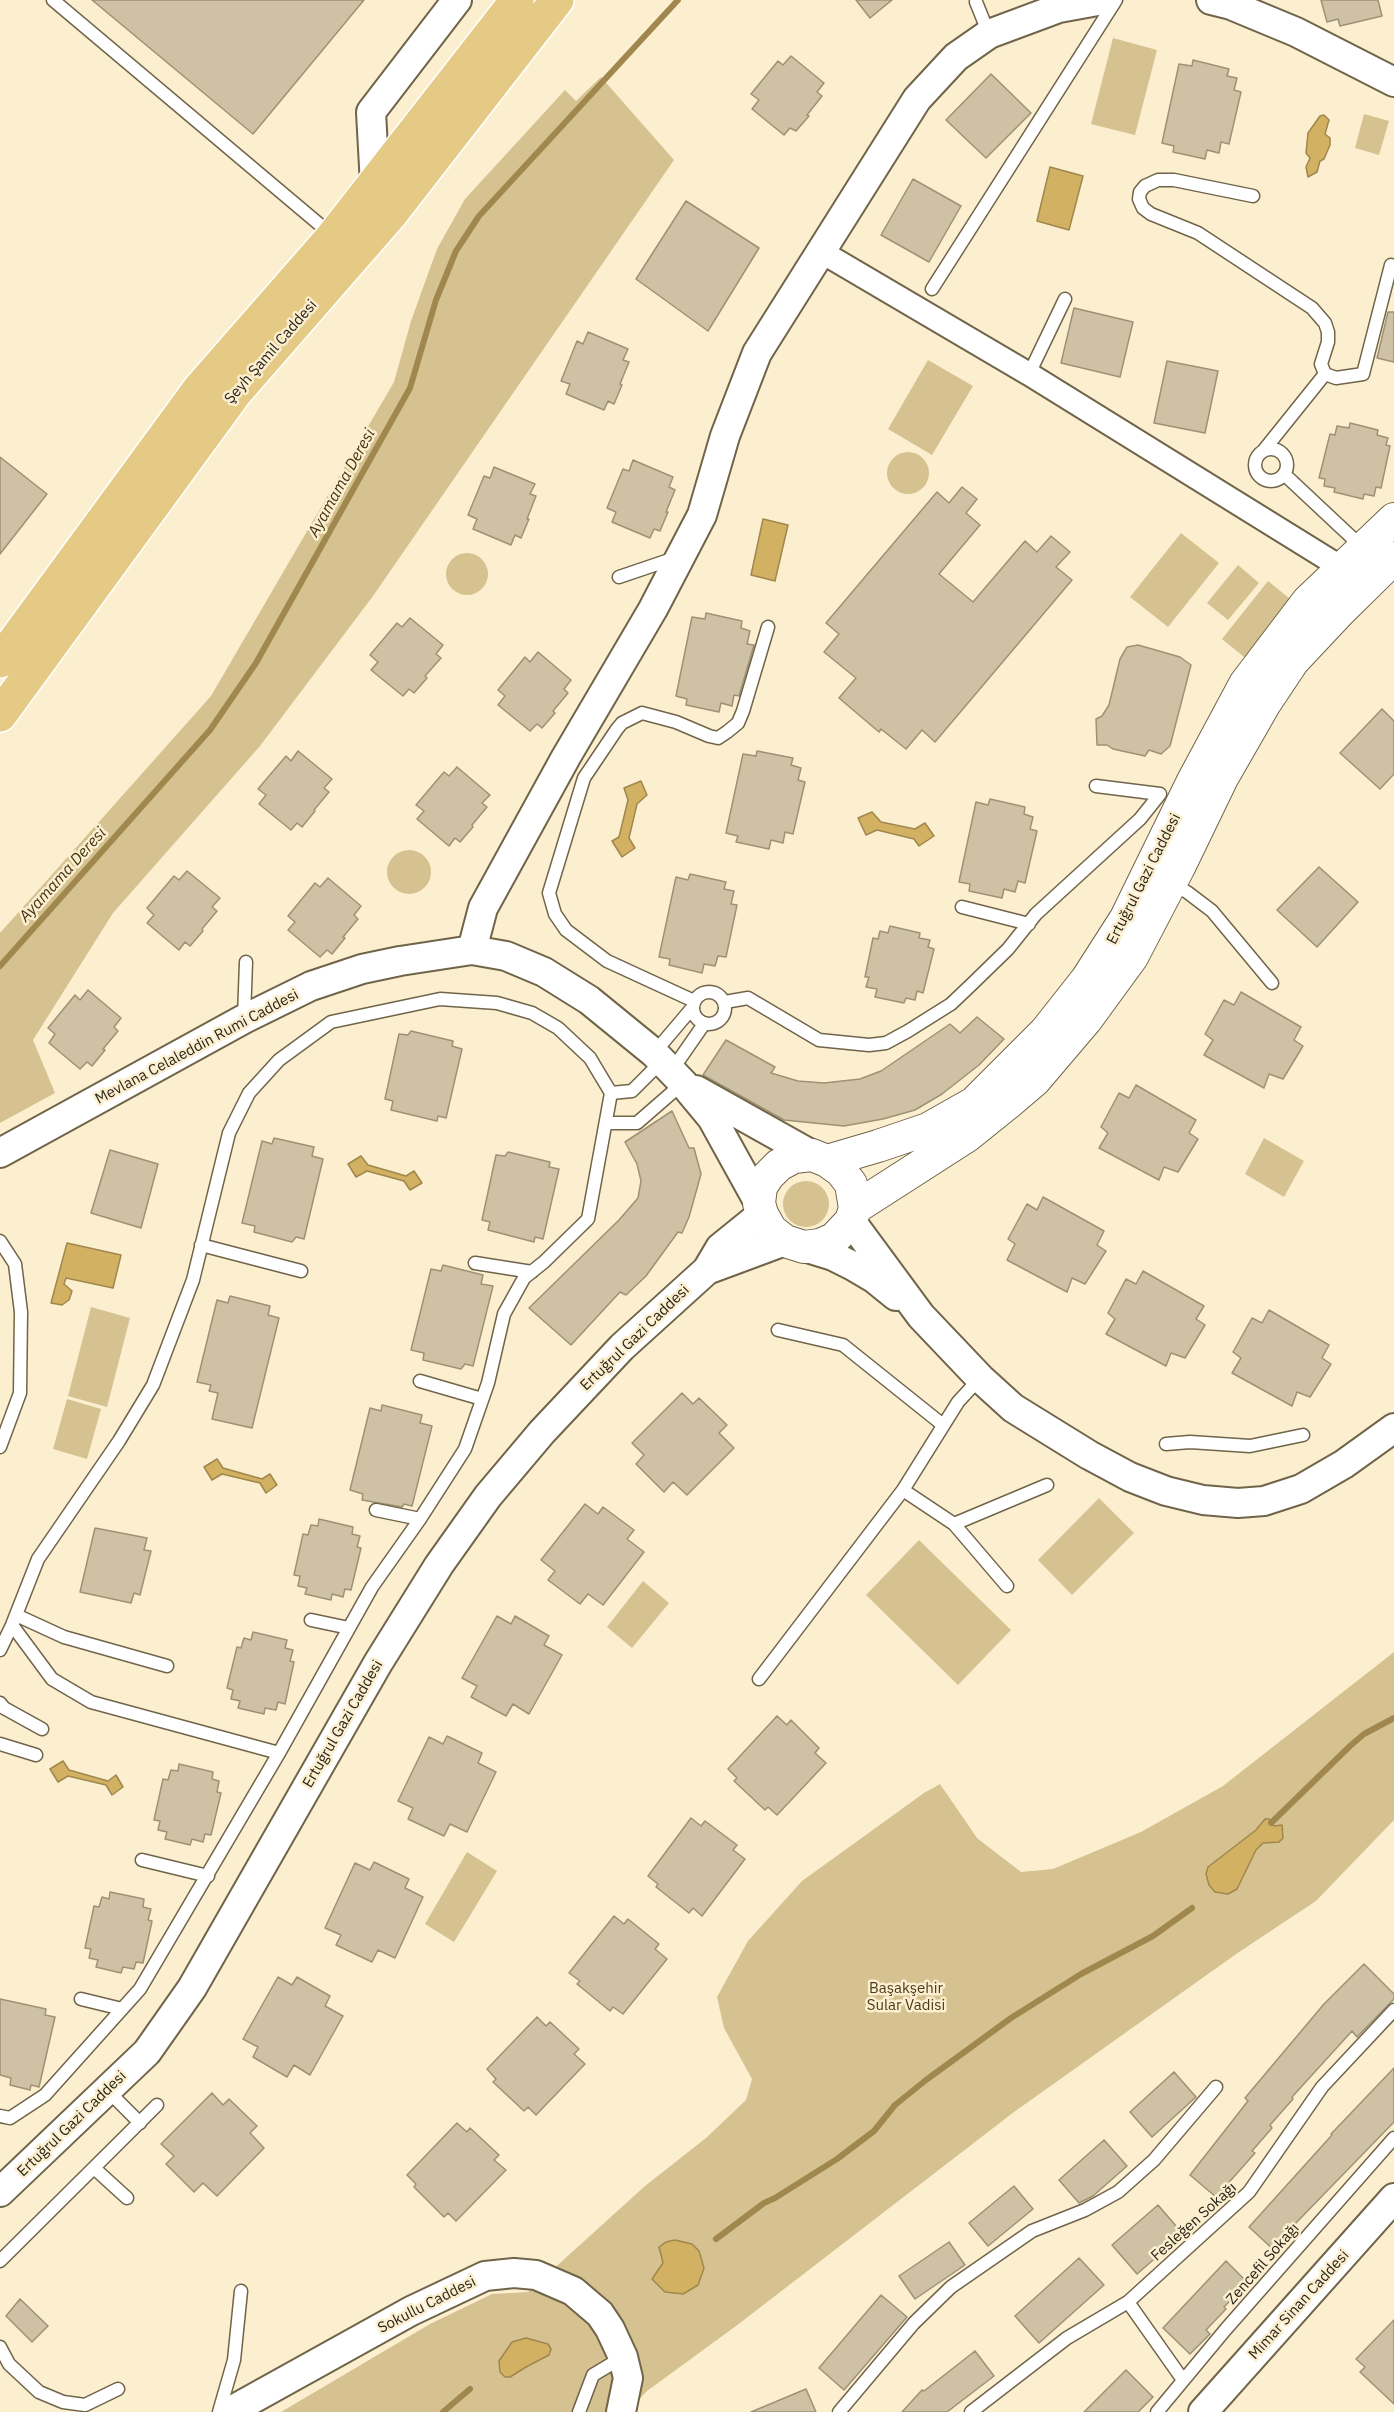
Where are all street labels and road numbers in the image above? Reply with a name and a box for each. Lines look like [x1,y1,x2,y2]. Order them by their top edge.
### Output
street label: Şeyh Şamil Caddesi [221,296,321,408]
street label: Ertuğrul Gazi Caddesi [1103,811,1185,947]
street label: Mevlana Celaleddin Rumi Caddesi [92,986,302,1108]
street label: Ertuğrul Gazi Caddesi [577,1281,693,1395]
street label: Ertuğrul Gazi Caddesi [299,1657,387,1791]
street label: Ertuğrul Gazi Caddesi [14,2067,130,2181]
street label: Fesleğen Sokağı [1148,2179,1240,2265]
street label: Zencefil Sokağı [1223,2220,1303,2308]
street label: Mimar Sinan Caddesi [1245,2247,1353,2363]
street label: Sokullu Caddesi [375,2273,479,2337]

